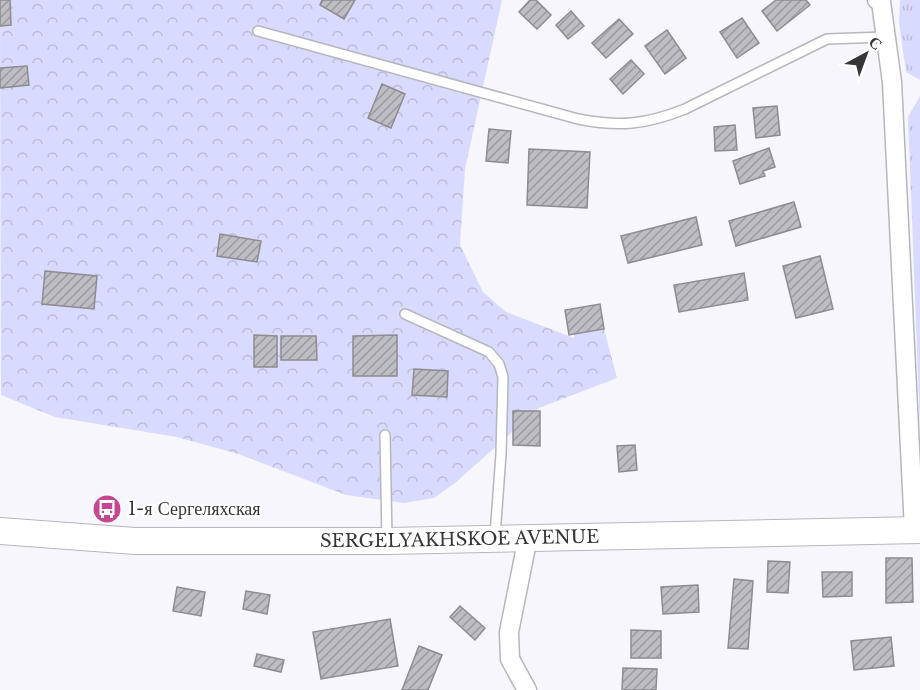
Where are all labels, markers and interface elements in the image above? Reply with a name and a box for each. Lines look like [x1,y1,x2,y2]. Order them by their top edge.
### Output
north arrow [836,24,896,84]
text: С [865,31,887,54]
bus stop icon: 1-я Сергеляхская [91,493,123,525]
place label: 1-я Сергеляхская [128,498,261,520]
street label: SERGELYAKHSKOE AVENUE [320,526,599,552]

